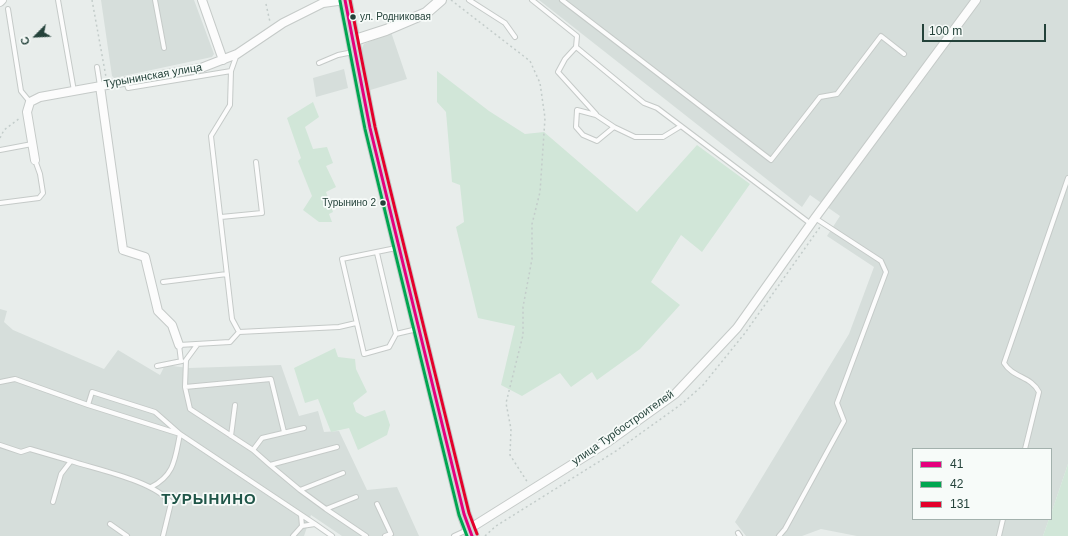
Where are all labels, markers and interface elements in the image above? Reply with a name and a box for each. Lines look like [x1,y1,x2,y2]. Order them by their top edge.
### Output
place label: ул. Родниковая [360,11,431,23]
marker: ул. Родниковая [348,12,358,22]
north arrow [16,16,56,56]
scale bar [924,16,1048,42]
text: 100 m [929,24,962,38]
text: С [18,35,32,47]
street label: Турынинская улица [103,61,203,91]
place label: Турынино 2 [322,197,376,209]
marker: Турынино 2 [378,198,388,208]
street label: улица Турбостроителей [569,388,677,468]
legend [912,448,1052,520]
text: 41 [950,457,963,471]
text: 42 [950,477,963,491]
district label: ТУРЫНИНО [161,491,257,509]
text: 131 [950,497,970,511]

